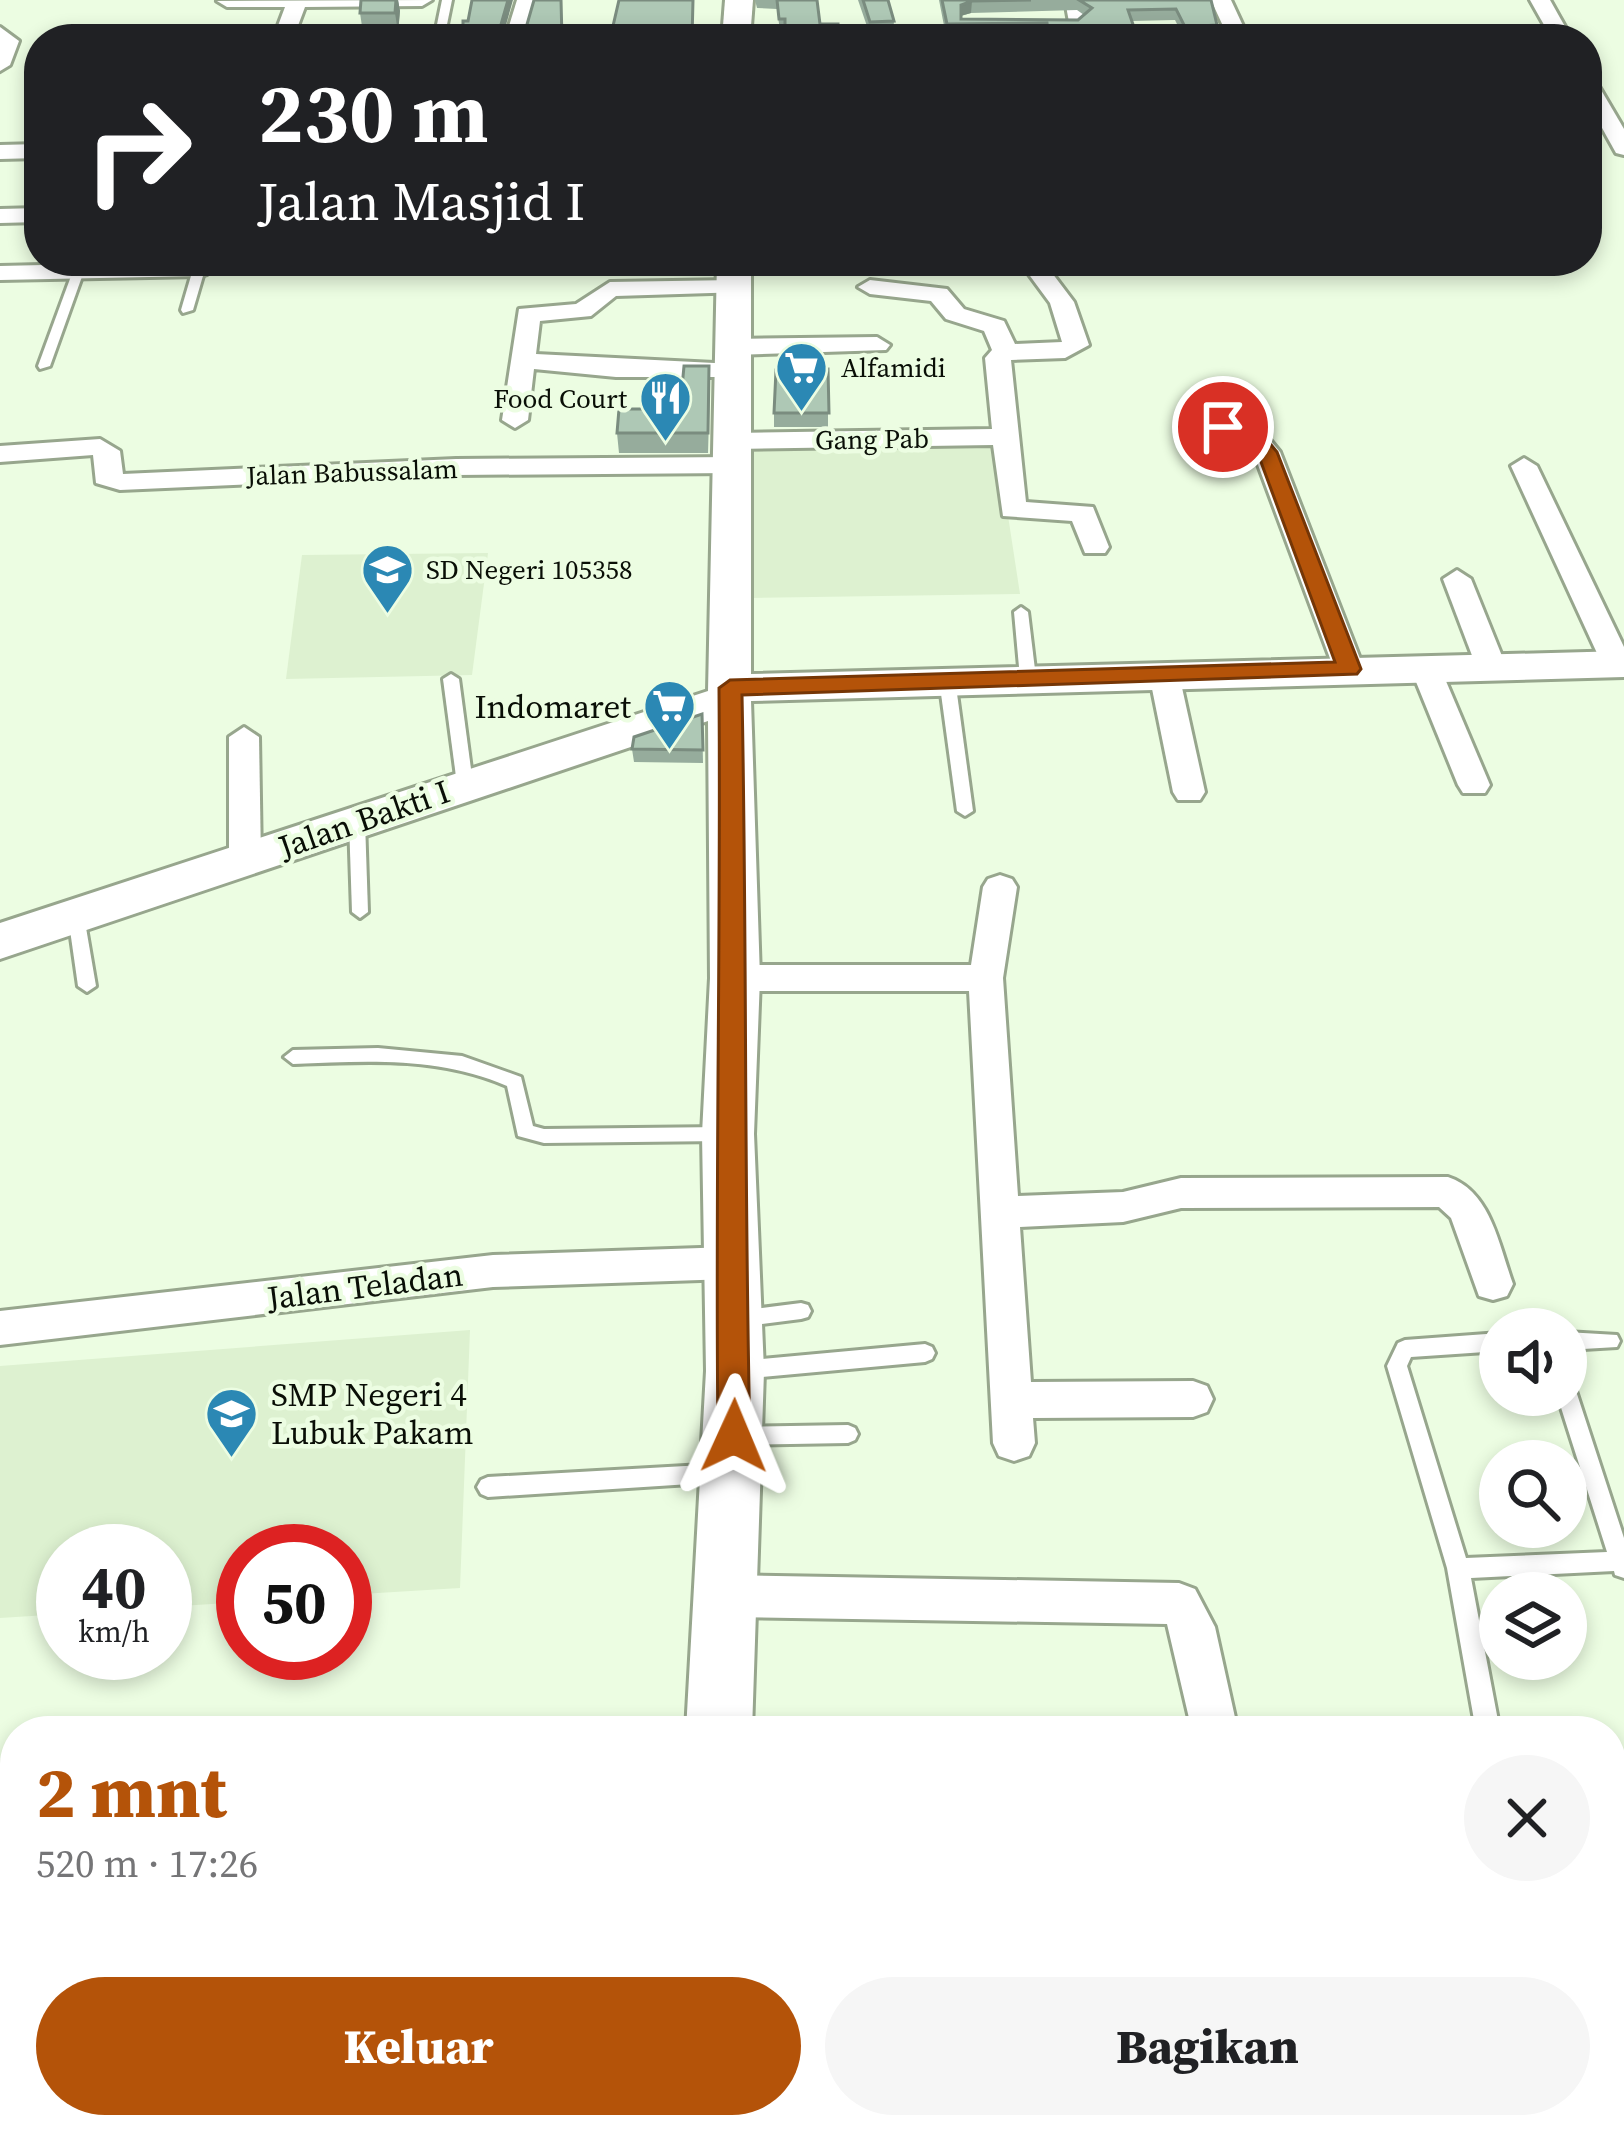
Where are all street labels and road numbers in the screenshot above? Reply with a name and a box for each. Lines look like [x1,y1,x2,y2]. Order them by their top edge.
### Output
street label: Gang Pab [815,420,929,458]
street label: Jalan Babussalam [244,450,459,494]
street label: Jalan Bakti I [271,769,456,870]
street label: Jalan Teladan [264,1252,465,1320]

